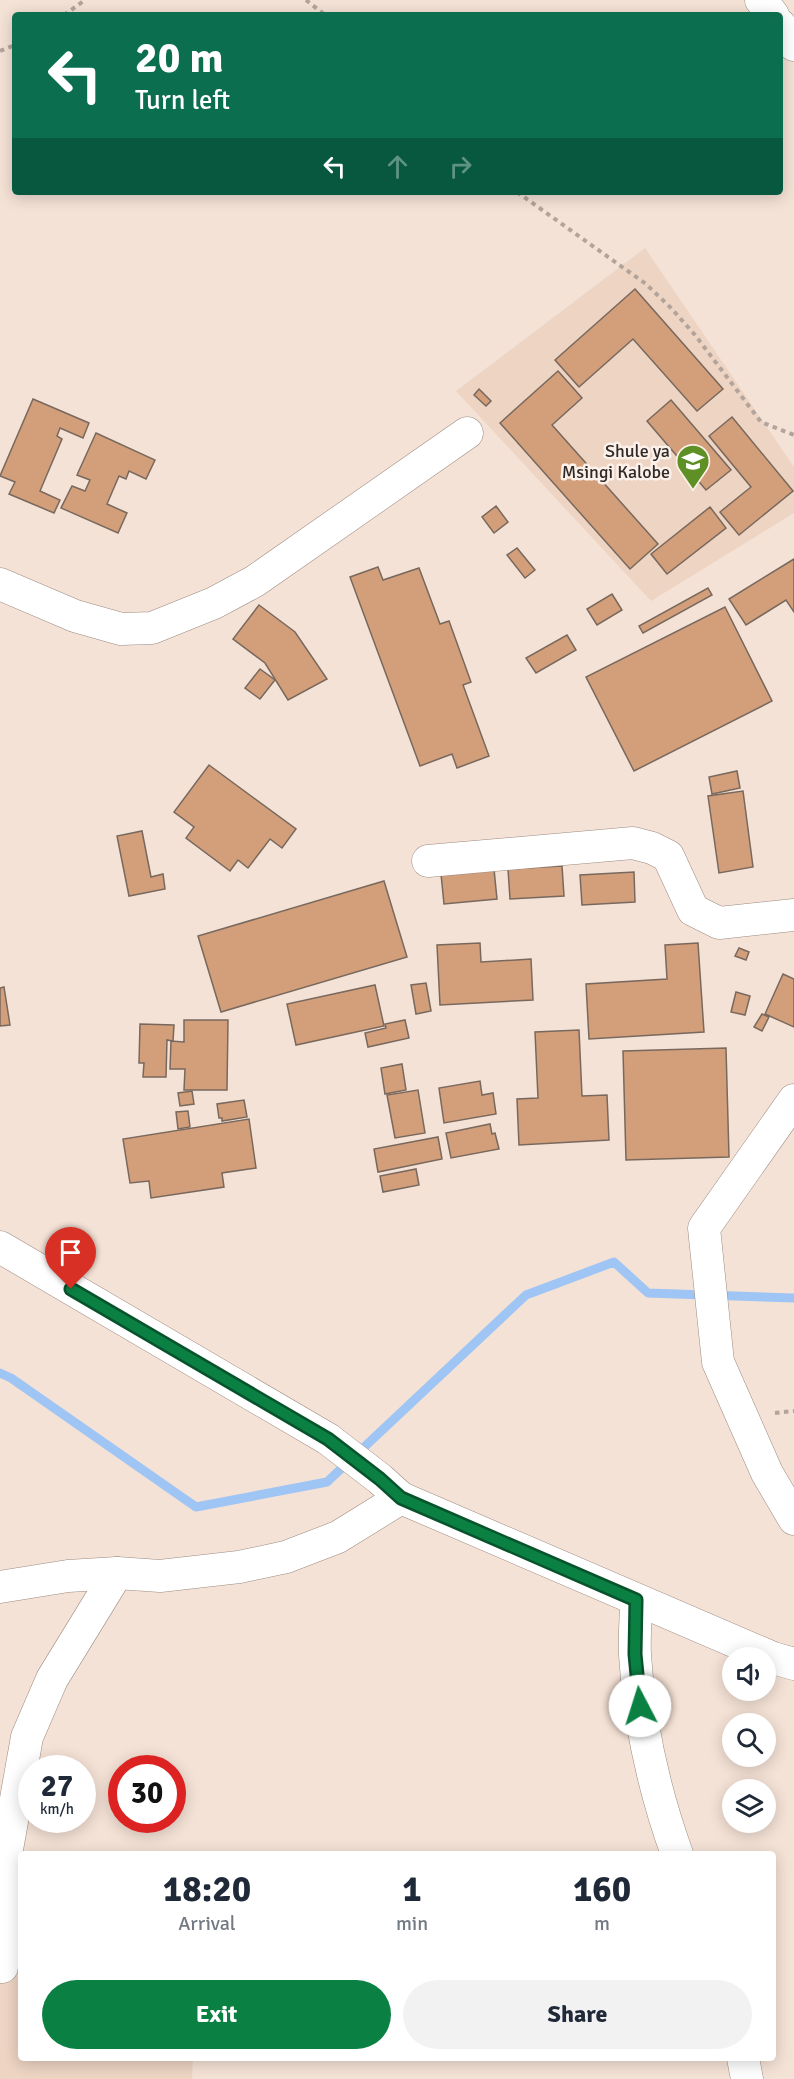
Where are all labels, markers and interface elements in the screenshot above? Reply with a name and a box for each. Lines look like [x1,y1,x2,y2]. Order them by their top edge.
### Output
text: 20 m [135,33,224,84]
icon: left [36,36,114,114]
text: Turn left [135,84,230,117]
icon: left [318,150,351,183]
icon: ahead [381,150,414,183]
icon: right [444,150,477,183]
place label: Shule ya Msingi Kalobe [562,440,670,483]
school or university icon: Shule ya Msingi Kalobe [675,443,711,490]
pin [45,1227,96,1289]
icon: arrive [54,1236,87,1269]
map controls [722,1647,776,1833]
button: sound [722,1647,776,1701]
position arrow [608,1674,672,1738]
button: search [722,1713,776,1767]
speed limit sign: 30 [108,1755,186,1833]
text: 27 [41,1768,73,1805]
button: layers [722,1779,776,1833]
text: km/h [40,1800,74,1818]
text: 18:20 [163,1867,251,1912]
text: 1 [402,1867,422,1912]
text: 160 [573,1867,631,1912]
text: Arrival [178,1911,236,1936]
text: min [396,1911,428,1936]
text: m [594,1911,610,1936]
button: Exit [42,1980,391,2049]
button: Share [403,1980,752,2049]

